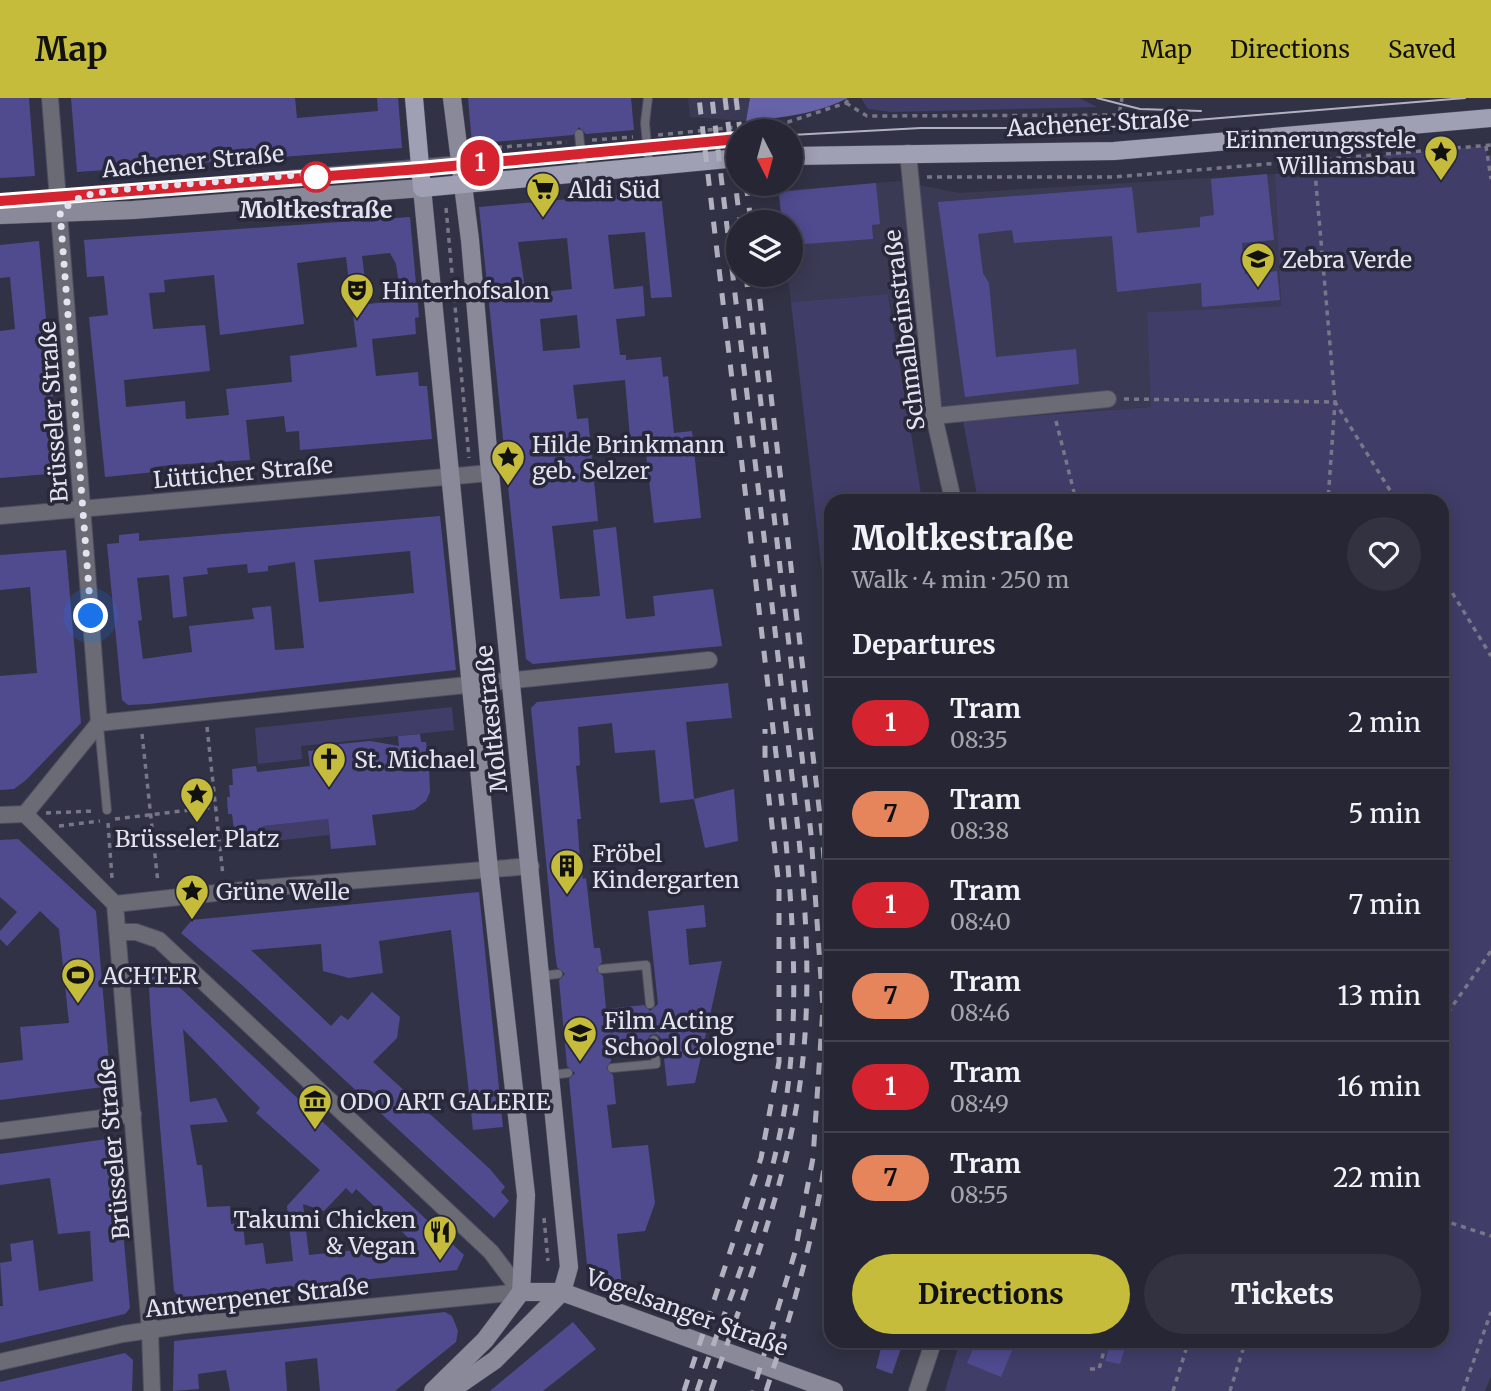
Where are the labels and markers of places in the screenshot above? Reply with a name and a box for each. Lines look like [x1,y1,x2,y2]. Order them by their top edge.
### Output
place label: Erinnerungsstele Williamsbau [1225,125,1416,180]
place icon: Erinnerungsstele Williamsbau [1422,133,1460,182]
marker: Moltkestraße [301,162,331,192]
supermarket icon: Aldi Süd [524,170,562,219]
place label: Aldi Süd [567,175,660,204]
place label: Moltkestraße [240,195,392,224]
school or university icon: Zebra Verde [1239,240,1277,289]
place label: Zebra Verde [1282,245,1412,274]
theatre icon: Hinterhofsalon [338,271,376,320]
place label: Hinterhofsalon [382,276,550,305]
place label: Hilde Brinkmann geb. Selzer [532,430,725,485]
place icon: Hilde Brinkmann geb. Selzer [489,438,527,487]
church icon: St. Michael [310,740,348,789]
place label: St. Michael [354,745,476,774]
place icon: Brüsseler Platz [178,775,216,824]
place label: Brüsseler Platz [115,824,279,853]
place label: Fröbel Kindergarten [592,839,740,894]
building icon: Fröbel Kindergarten [548,847,586,896]
place icon: Grüne Welle [173,872,211,921]
place label: Grüne Welle [216,877,350,906]
sports icon: ACHTER [59,956,97,1005]
place label: ACHTER [101,961,198,990]
place label: Film Acting School Cologne [604,1006,775,1061]
school or university icon: Film Acting School Cologne [561,1014,599,1063]
museum icon: ODO ART GALERIE [296,1082,334,1131]
place label: ODO ART GALERIE [340,1087,551,1116]
place label: Takumi Chicken & Vegan [233,1205,416,1260]
restaurant icon: Takumi Chicken & Vegan [421,1213,459,1262]

